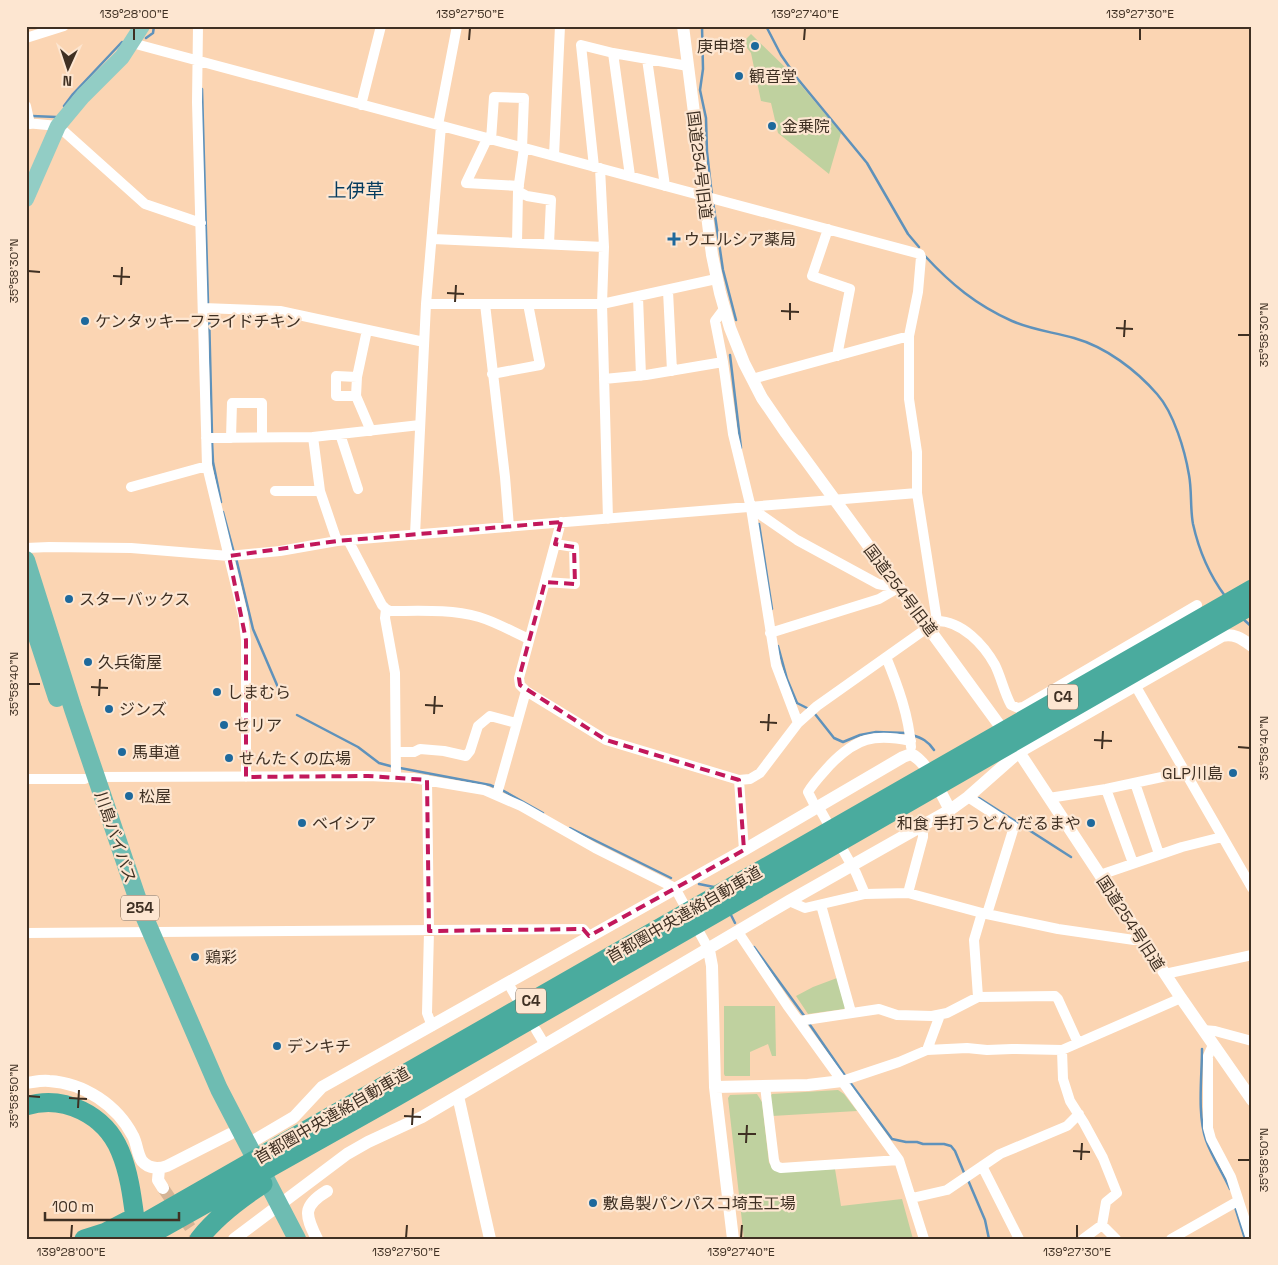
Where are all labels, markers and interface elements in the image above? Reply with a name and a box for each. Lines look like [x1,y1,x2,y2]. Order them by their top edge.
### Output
text: 139°28'00"E [99,6,169,22]
text: 139°27'50"E [436,6,504,22]
text: 139°27'40"E [771,6,839,22]
text: 139°27'30"E [1106,6,1174,22]
place label: 庚申塔 [697,36,745,57]
marker: 庚申塔 [749,40,761,52]
north arrow [42,42,92,92]
place label: 観音堂 [749,66,797,87]
marker: 観音堂 [733,70,745,82]
text: N [62,72,72,90]
street label: 国道254号旧道 [682,110,717,221]
place label: 金乗院 [782,116,830,137]
marker: 金乗院 [766,120,778,132]
district label: 上伊草 [327,178,385,203]
place label: ウエルシア薬局 [684,229,796,250]
marker: ウエルシア薬局 [668,233,680,245]
text: 35°58'30"N [6,239,22,303]
text: 35°58'30"N [1256,303,1272,367]
place label: ケンタッキーフライドチキン [95,311,301,332]
marker: ケンタッキーフライドチキン [79,315,91,327]
street label: 国道254号旧道 [859,540,942,640]
place label: スターバックス [79,589,190,610]
marker: スターバックス [63,593,75,605]
text: 35°58'40"N [6,652,22,716]
place label: 久兵衛屋 [98,652,162,673]
marker: 久兵衛屋 [82,656,94,668]
place label: しまむら [227,682,291,703]
road number: C4 [1048,684,1078,710]
marker: しまむら [211,686,223,698]
place label: ジンズ [119,699,167,720]
marker: ジンズ [103,703,115,715]
place label: セリア [234,715,282,736]
text: 35°58'40"N [1256,716,1272,780]
marker: セリア [218,719,230,731]
place label: 馬車道 [132,742,180,763]
marker: 馬車道 [116,746,128,758]
place label: せんたくの広場 [239,748,351,769]
marker: せんたくの広場 [223,752,235,764]
place label: GLP川島 [1162,763,1223,784]
marker: GLP川島 [1227,767,1239,779]
place label: 松屋 [139,786,171,807]
street label: 川島バイパス [90,789,141,886]
marker: 松屋 [123,790,135,802]
place label: ベイシア [312,813,376,834]
place label: 和食 手打うどん だるまや [897,813,1081,834]
marker: ベイシア [296,817,308,829]
marker: 和食 手打うどん だるまや [1085,817,1097,829]
street label: 首都圏中央連絡自動車道 [603,861,766,968]
street label: 国道254号旧道 [1092,872,1169,975]
road number: 254 [121,896,159,920]
place label: 鶏彩 [205,947,237,968]
marker: 鶏彩 [189,951,201,963]
road number: C4 [516,988,546,1014]
place label: デンキチ [287,1036,351,1057]
marker: デンキチ [271,1040,283,1052]
street label: 首都圏中央連絡自動車道 [251,1062,414,1169]
text: 35°58'50"N [6,1064,22,1128]
text: 35°58'50"N [1256,1128,1272,1192]
scale bar [45,1190,179,1222]
place label: 敷島製パンパスコ埼玉工場 [603,1193,796,1214]
text: 100 m [52,1197,94,1216]
marker: 敷島製パンパスコ埼玉工場 [587,1197,599,1209]
text: 139°28'00"E [36,1244,106,1260]
text: 139°27'50"E [372,1244,440,1260]
text: 139°27'40"E [707,1244,775,1260]
text: 139°27'30"E [1043,1244,1111,1260]

